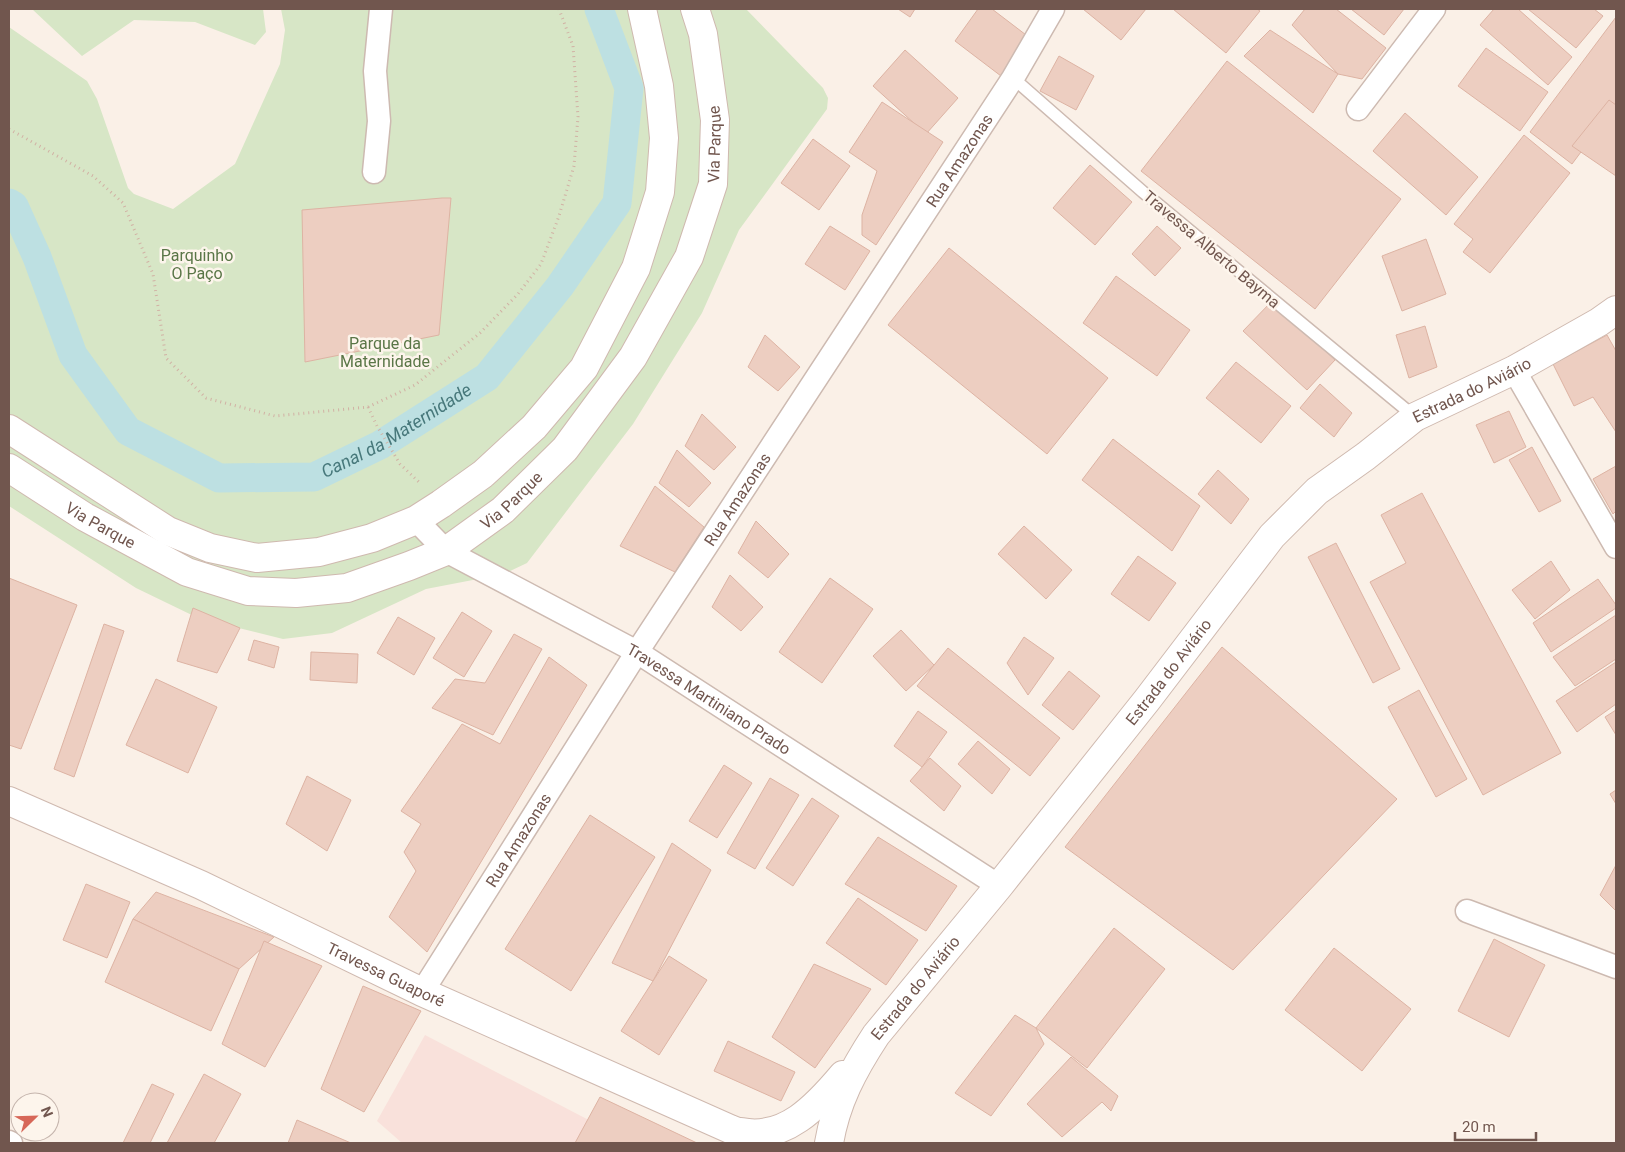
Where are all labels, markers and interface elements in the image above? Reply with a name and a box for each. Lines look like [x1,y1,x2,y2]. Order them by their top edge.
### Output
street label: Via Parque [704,104,725,183]
street label: Rua Amazonas [922,111,997,211]
street label: Travessa Alberto Bayma [1139,187,1284,312]
park label: Parquinho O Paço [161,246,233,283]
park label: Parque da Maternidade [340,334,430,371]
street label: Estrada do Aviário [1410,353,1534,427]
water label: Canal da Maternidade [318,379,475,482]
street label: Rua Amazonas [700,449,775,549]
street label: Via Parque [477,468,546,533]
street label: Via Parque [62,498,139,552]
street label: Estrada do Aviário [1122,615,1216,729]
street label: Travessa Martiniano Prado [624,639,794,759]
street label: Rua Amazonas [482,790,555,891]
street label: Estrada do Aviário [867,932,964,1044]
street label: Travessa Guaporé [324,938,448,1011]
north arrow [10,1092,60,1142]
text: N [38,1104,56,1120]
scale bar [1455,1110,1536,1142]
text: 20 m [1462,1118,1496,1136]

